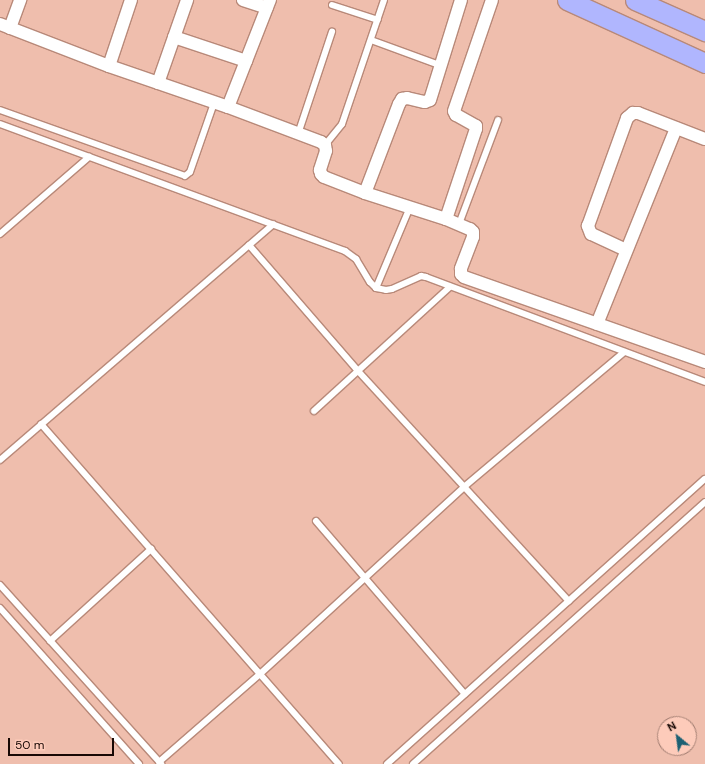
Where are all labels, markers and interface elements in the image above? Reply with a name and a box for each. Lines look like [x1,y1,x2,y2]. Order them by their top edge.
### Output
north arrow [657,716,697,756]
text: N [665,718,679,734]
scale bar [10,730,116,756]
text: 50 m [15,737,44,753]

